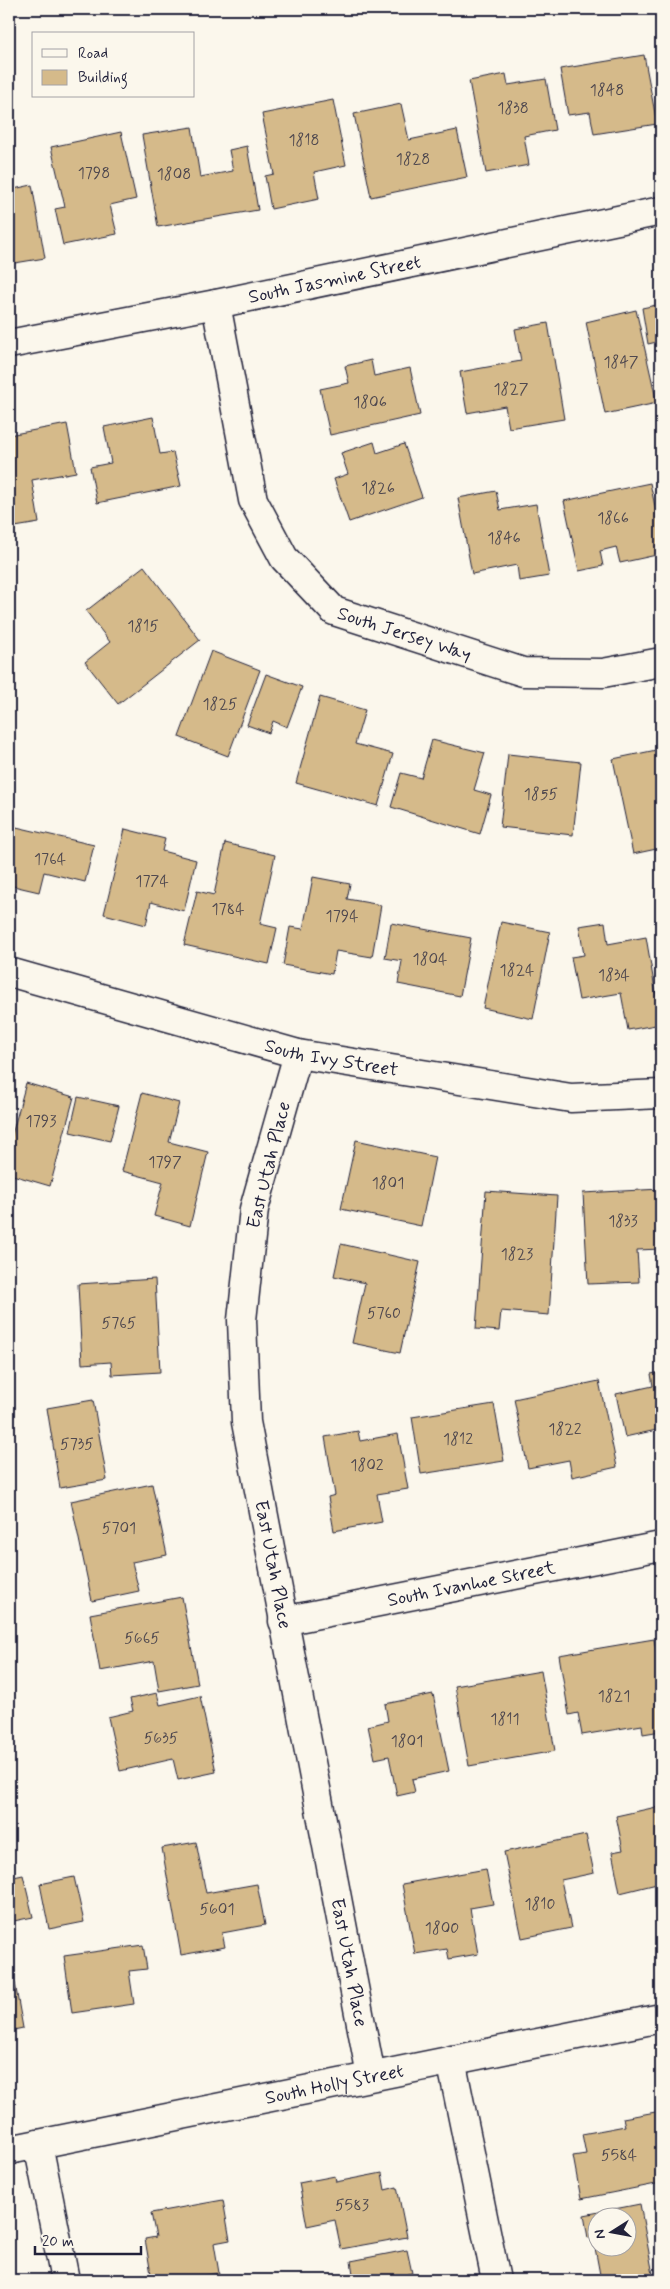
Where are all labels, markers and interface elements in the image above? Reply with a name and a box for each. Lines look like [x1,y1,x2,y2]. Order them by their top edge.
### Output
legend [32,32,195,98]
text: Road [78,44,108,64]
text: Building [78,68,128,89]
house number: 1848 [590,80,624,101]
house number: 1838 [497,98,529,119]
house number: 1818 [288,130,320,151]
house number: 1828 [396,149,430,170]
house number: 1798 [78,163,110,184]
house number: 1808 [157,164,191,185]
street label: South Jasmine Street [246,249,423,309]
house number: 1847 [603,352,639,373]
house number: 1827 [493,379,529,400]
house number: 1806 [353,392,387,413]
house number: 1826 [361,478,395,499]
house number: 1866 [597,508,629,529]
house number: 1846 [487,528,521,549]
street label: South Jersey Way [334,600,474,667]
house number: 1815 [127,616,159,637]
house number: 1825 [202,694,238,715]
house number: 1855 [524,784,558,805]
house number: 1764 [34,849,66,870]
house number: 1774 [135,871,169,892]
house number: 1784 [211,899,245,920]
house number: 1794 [326,906,358,927]
house number: 1804 [413,949,447,970]
house number: 1824 [500,960,534,981]
house number: 1834 [598,965,630,986]
street label: South Ivy Street [262,1033,400,1082]
street label: East Utah Place [241,1099,297,1231]
house number: 1793 [26,1111,56,1132]
house number: 1797 [148,1152,182,1173]
house number: 1801 [372,1173,404,1194]
house number: 1833 [608,1211,638,1232]
house number: 1823 [501,1244,533,1265]
house number: 5760 [367,1303,401,1324]
house number: 5765 [102,1313,136,1334]
house number: 1822 [548,1419,582,1440]
house number: 1812 [443,1429,473,1450]
house number: 5735 [60,1434,94,1455]
house number: 1802 [350,1455,384,1476]
street label: East Utah Place [249,1498,298,1631]
house number: 5701 [102,1518,136,1539]
street label: South Ivanhoe Street [385,1555,558,1613]
house number: 5665 [124,1628,160,1649]
house number: 1821 [598,1686,630,1707]
house number: 1811 [490,1709,520,1730]
house number: 5635 [144,1728,178,1749]
house number: 1801 [391,1731,423,1752]
house number: 1810 [524,1894,556,1915]
street label: East Utah Place [325,1896,374,2029]
house number: 5601 [199,1899,235,1920]
house number: 1800 [425,1918,459,1939]
street label: South Holly Street [263,2058,406,2110]
house number: 5584 [601,2145,637,2166]
house number: 5583 [335,2195,369,2216]
north arrow [588,2206,638,2256]
scale bar [35,2224,141,2256]
text: N [590,2228,610,2241]
text: 20 m [42,2232,74,2252]

